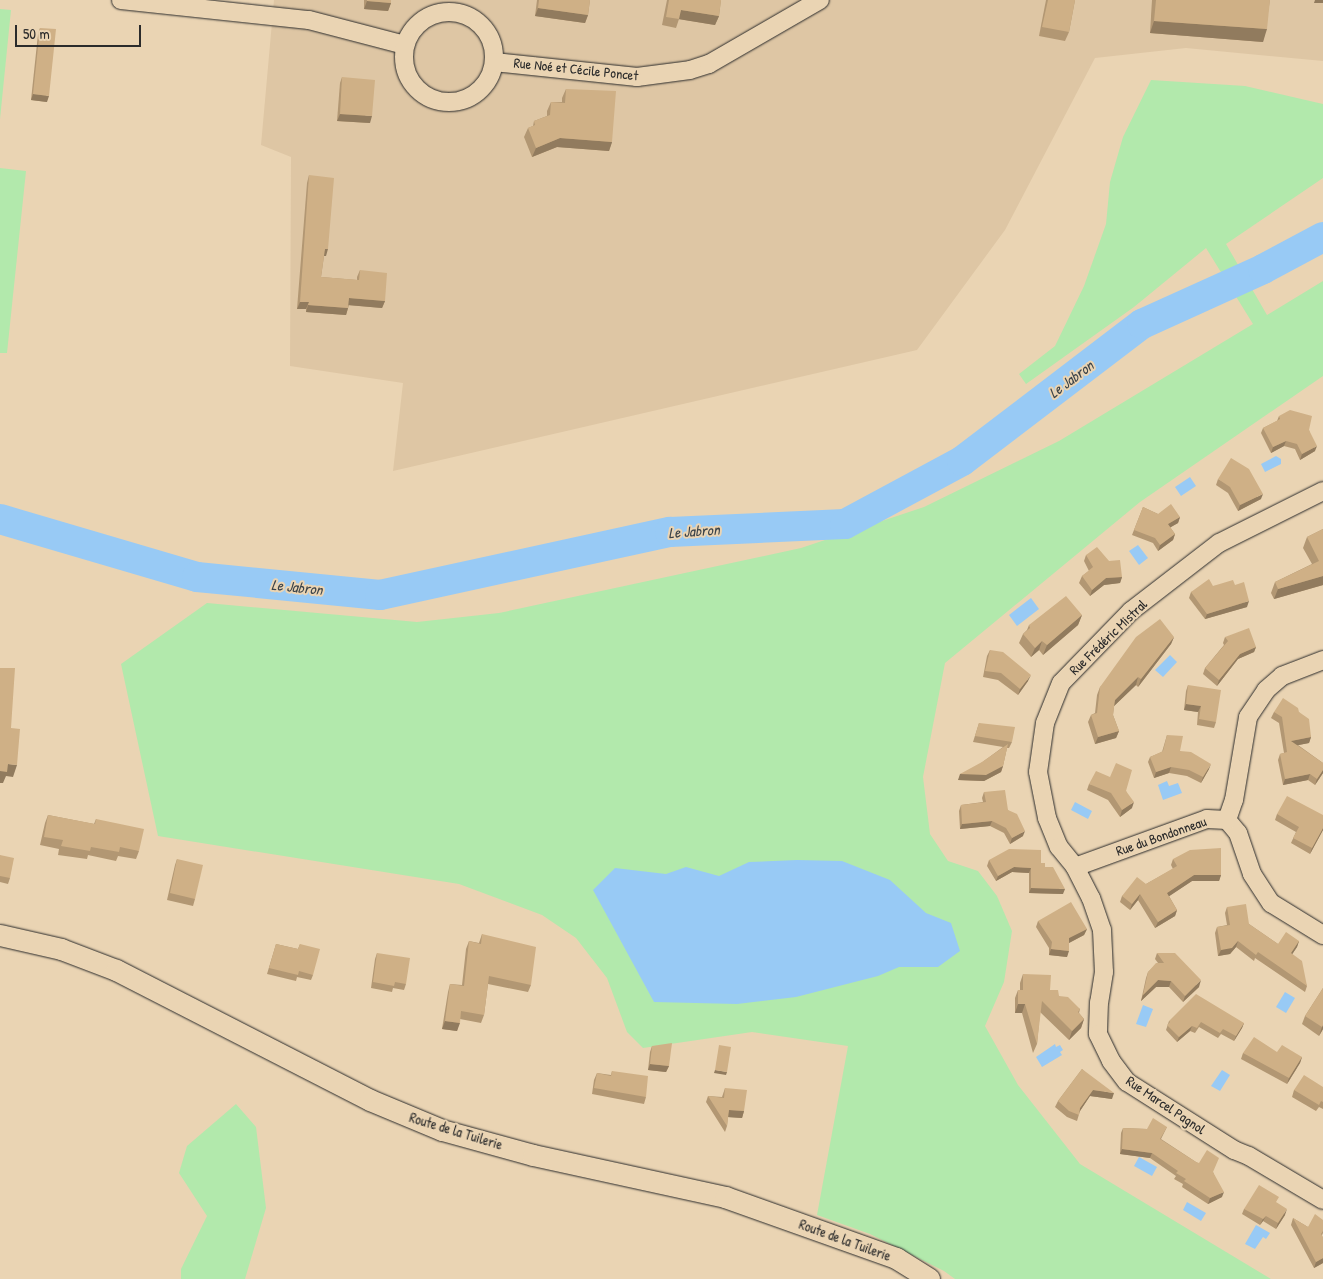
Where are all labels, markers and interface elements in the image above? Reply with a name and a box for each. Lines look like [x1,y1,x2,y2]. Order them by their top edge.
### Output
scale bar [18,15,144,47]
text: 50 m [23,23,50,44]
street label: Rue Noé et Cécile Poncet [513,54,639,84]
water label: Le Jabron [1045,356,1097,402]
water label: Le Jabron [668,520,720,542]
water label: Le Jabron [271,575,323,599]
street label: Rue Frédéric Mistral [1066,596,1150,678]
street label: Rue du Bondonneau [1114,813,1208,859]
street label: Rue Marcel Pagnol [1123,1072,1209,1138]
street label: Route de la Tuilerie [407,1109,505,1153]
street label: Route de la Tuilerie [797,1216,893,1264]

